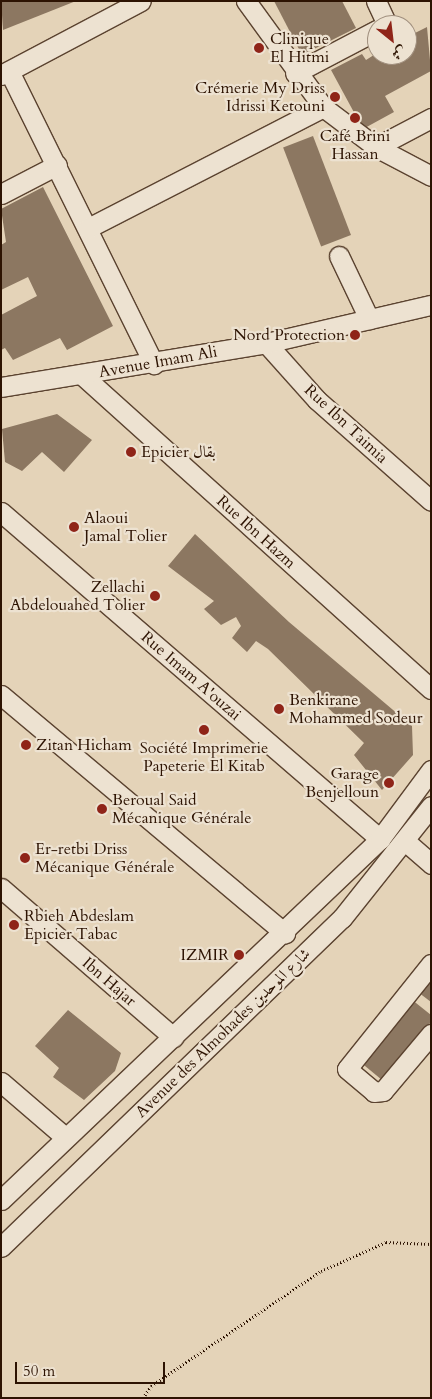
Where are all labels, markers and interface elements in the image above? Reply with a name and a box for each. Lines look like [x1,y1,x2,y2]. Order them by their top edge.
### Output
north arrow [367,15,417,65]
place label: Clinique El Hitmi [270,29,329,67]
marker: Clinique El Hitmi [252,41,266,55]
text: ش [388,41,410,64]
place label: Crémerie My Driss Idrissi Ketouni [195,78,325,116]
marker: Crémerie My Driss Idrissi Ketouni [329,91,341,103]
marker: Café Brini Hassan [349,112,361,124]
place label: Café Brini Hassan [320,126,390,164]
place label: Nord Protection [233,325,345,345]
marker: Nord Protection [349,329,361,341]
street label: Avenue Imam Ali [97,342,219,382]
street label: Rue Ibn Taimia [300,381,392,467]
place label: Epicier بقال [141,442,215,462]
marker: Epicier بقال [125,446,137,458]
street label: Rue Ibn Hazm [212,491,300,573]
place label: Alaoui Jamal Tolier [84,508,167,546]
marker: Alaoui Jamal Tolier [68,521,80,533]
place label: Zellachi Abdelouahed Tolier [10,577,145,615]
marker: Zellachi Abdelouahed Tolier [149,590,161,602]
street label: Rue Imam A'ouzai [137,627,245,725]
place label: Benkirane Mohammed Sodeur [289,690,423,728]
marker: Benkirane Mohammed Sodeur [273,703,285,715]
marker: Société Imprimerie Papeterie El Kitab [198,724,210,736]
place label: Zitan Hicham [36,735,132,755]
place label: Société Imprimerie Papeterie El Kitab [140,738,268,776]
marker: Zitan Hicham [20,739,32,751]
place label: Garage Benjelloun [305,764,379,802]
marker: Garage Benjelloun [383,777,395,789]
place label: Beroual Said Mécanique Générale [112,790,251,828]
marker: Beroual Said Mécanique Générale [96,803,108,815]
place label: Er-retbi Driss Mécanique Générale [35,839,174,877]
marker: Er-retbi Driss Mécanique Générale [19,852,31,864]
place label: Rbieh Abdeslam Epicier Tabac [24,906,134,944]
marker: Rbieh Abdeslam Epicier Tabac [8,919,20,931]
street label: Avenue des Almohades شارع الموحدين [132,944,314,1122]
place label: IZMIR [181,945,229,965]
marker: IZMIR [233,949,245,961]
street label: Ibn Hajar [78,953,140,1011]
scale bar [18,1352,168,1384]
text: 50 m [23,1361,55,1381]

